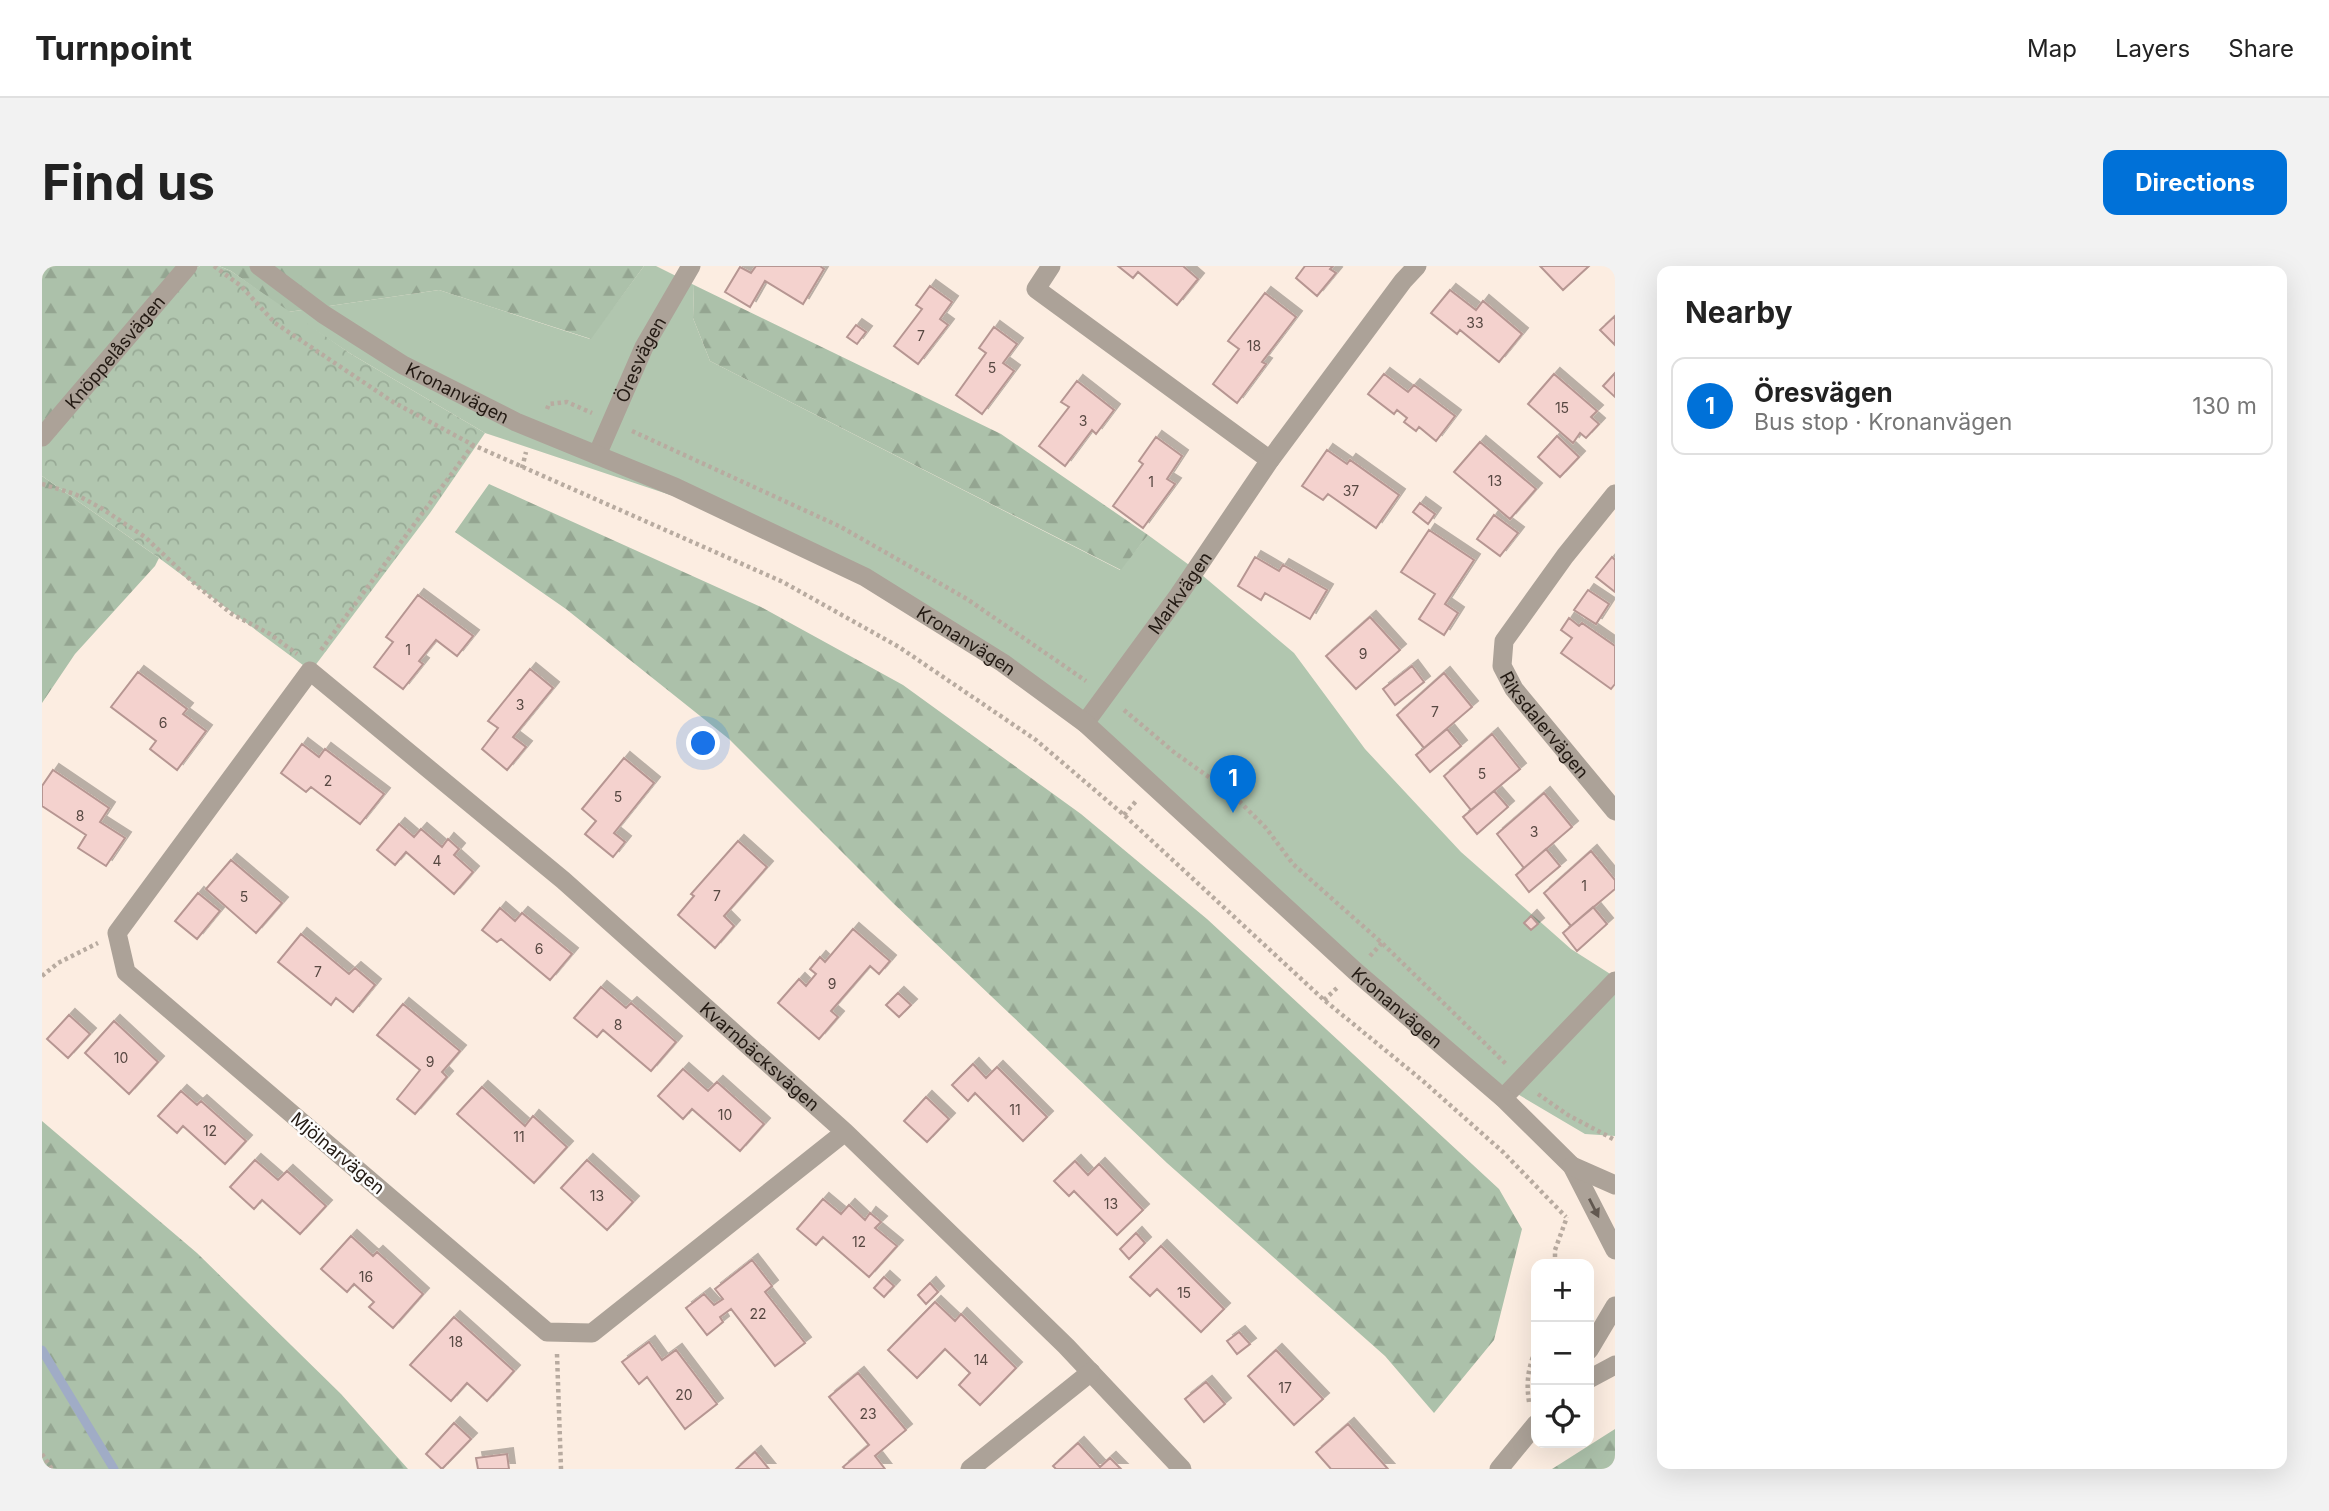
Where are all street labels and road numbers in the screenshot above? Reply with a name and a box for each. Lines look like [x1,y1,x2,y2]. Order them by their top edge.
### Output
street label: Knöppelåsvägen [61,291,169,413]
street label: Öresvägen [610,313,670,405]
street label: Kronanvägen [402,358,513,427]
street label: Markvägen [1143,548,1216,638]
street label: Kronanvägen [913,601,1020,679]
street label: Riksdalervägen [1496,668,1594,782]
street label: Kronanvägen [1348,963,1447,1052]
street label: Kvarnbäcksvägen [696,997,824,1115]
street label: Mjölnarvägen [287,1108,389,1198]

